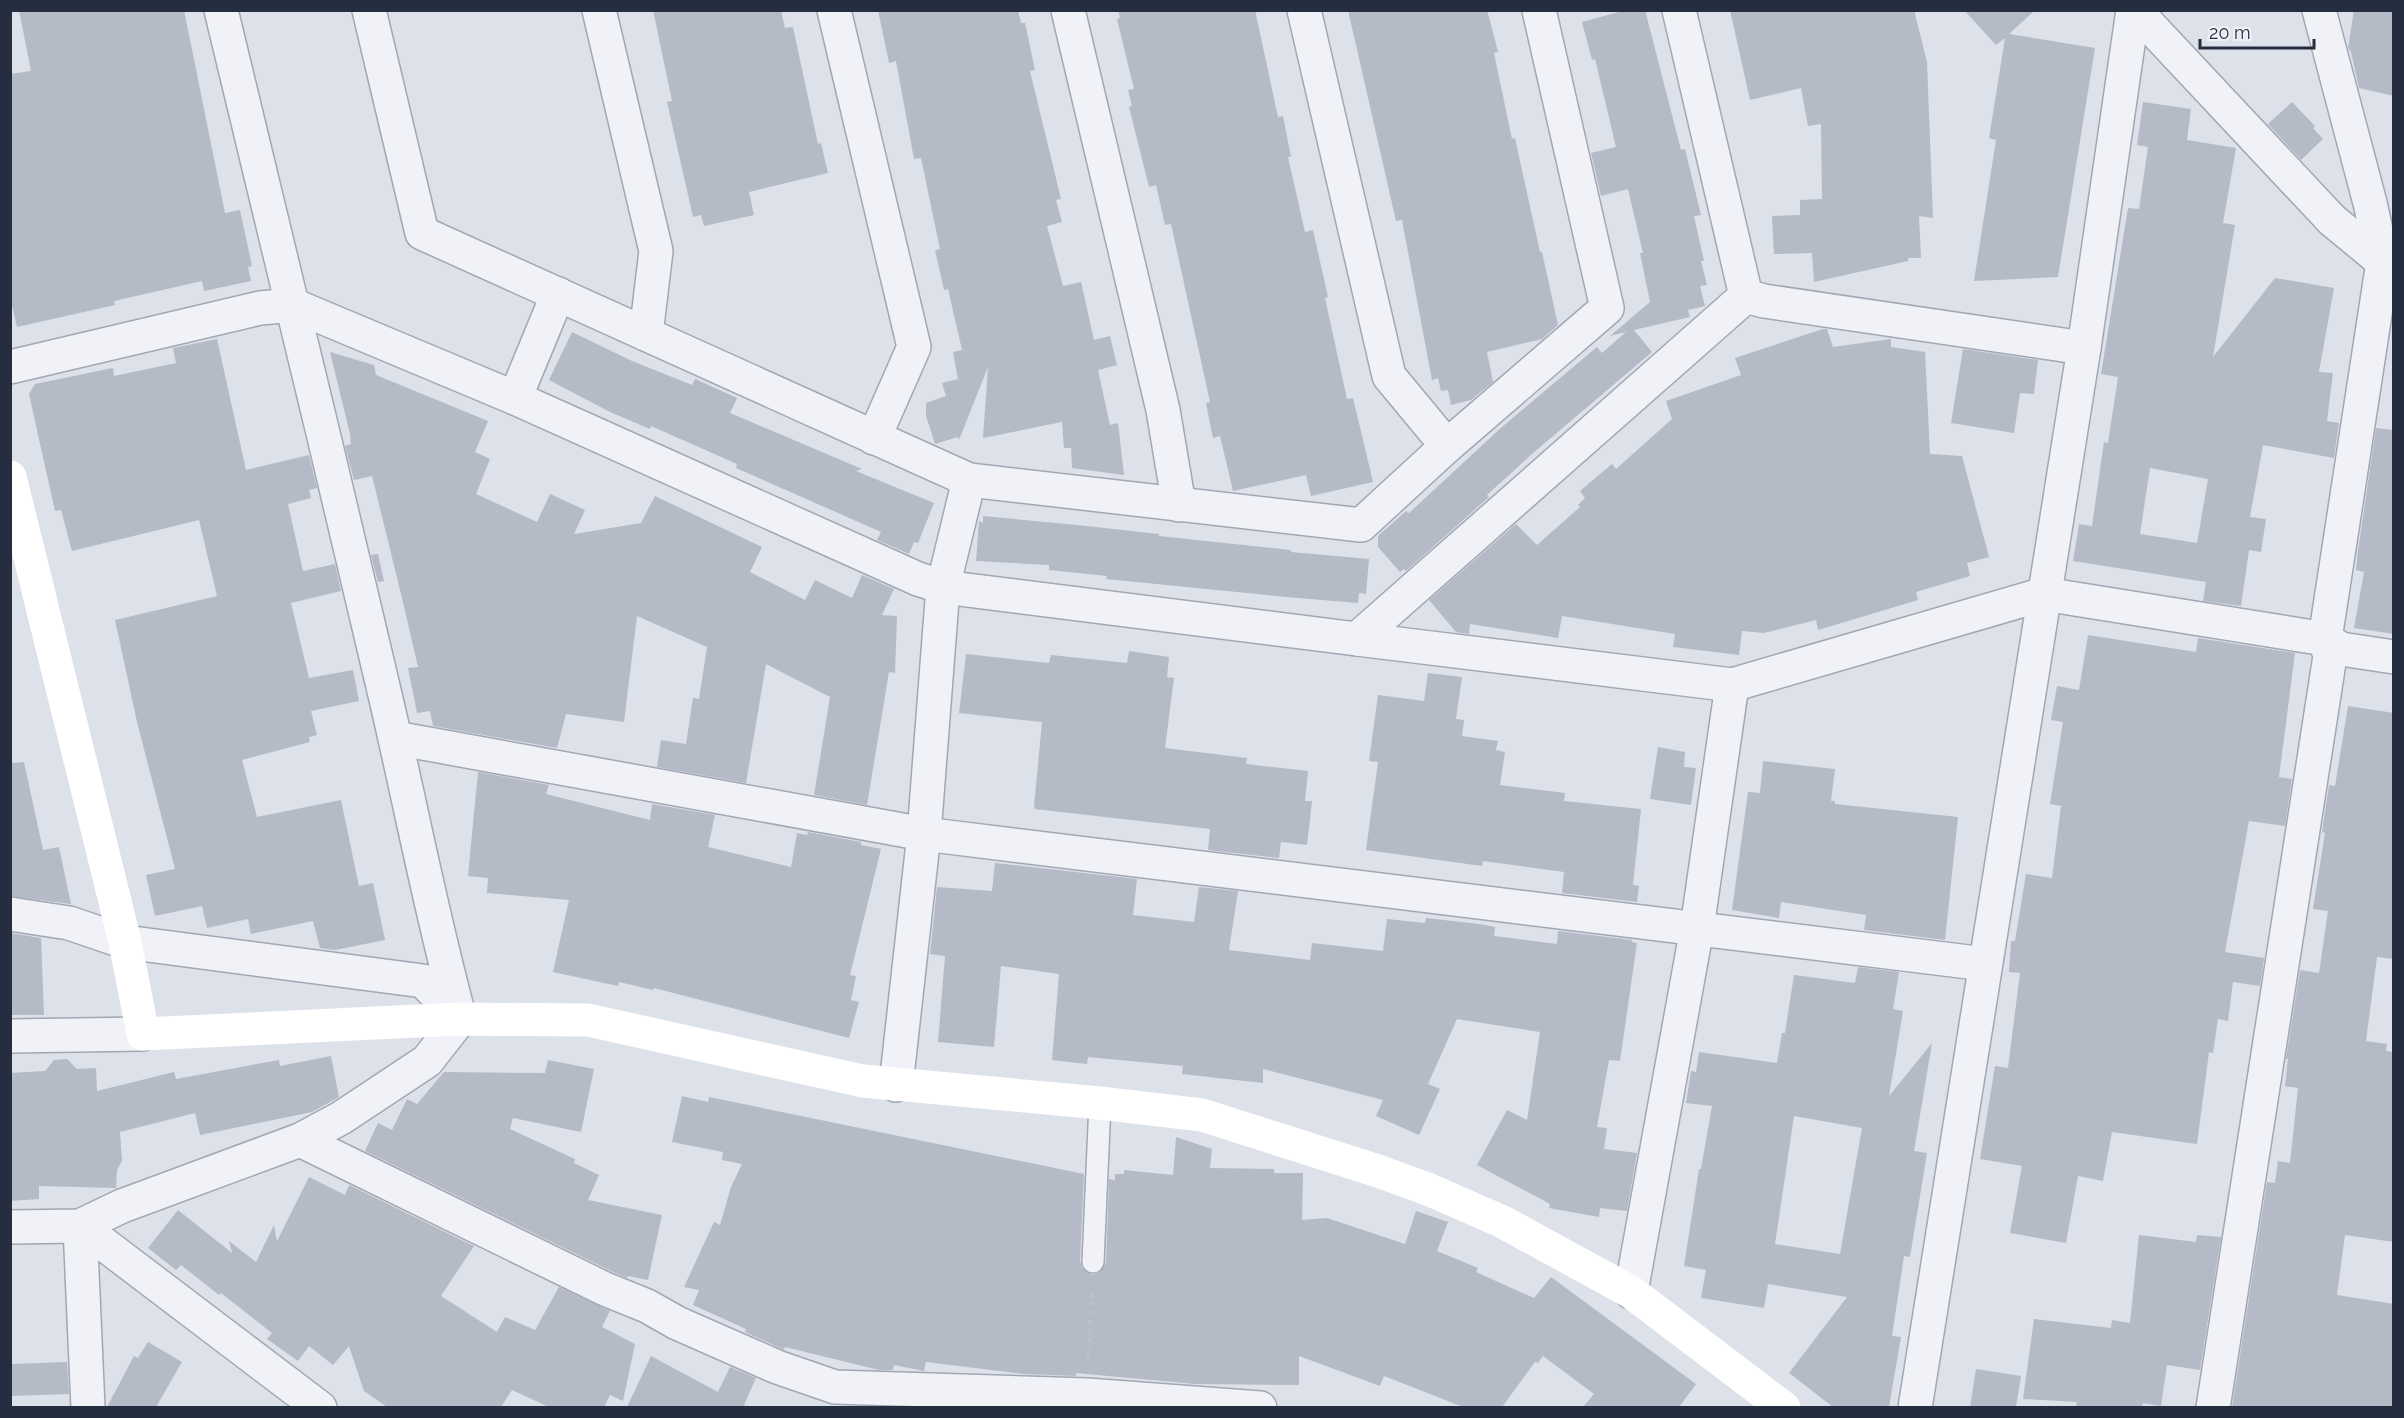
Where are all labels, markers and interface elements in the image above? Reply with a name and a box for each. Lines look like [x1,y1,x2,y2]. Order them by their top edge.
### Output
scale bar [2200,12,2314,50]
text: 20 m [2209,22,2251,43]

